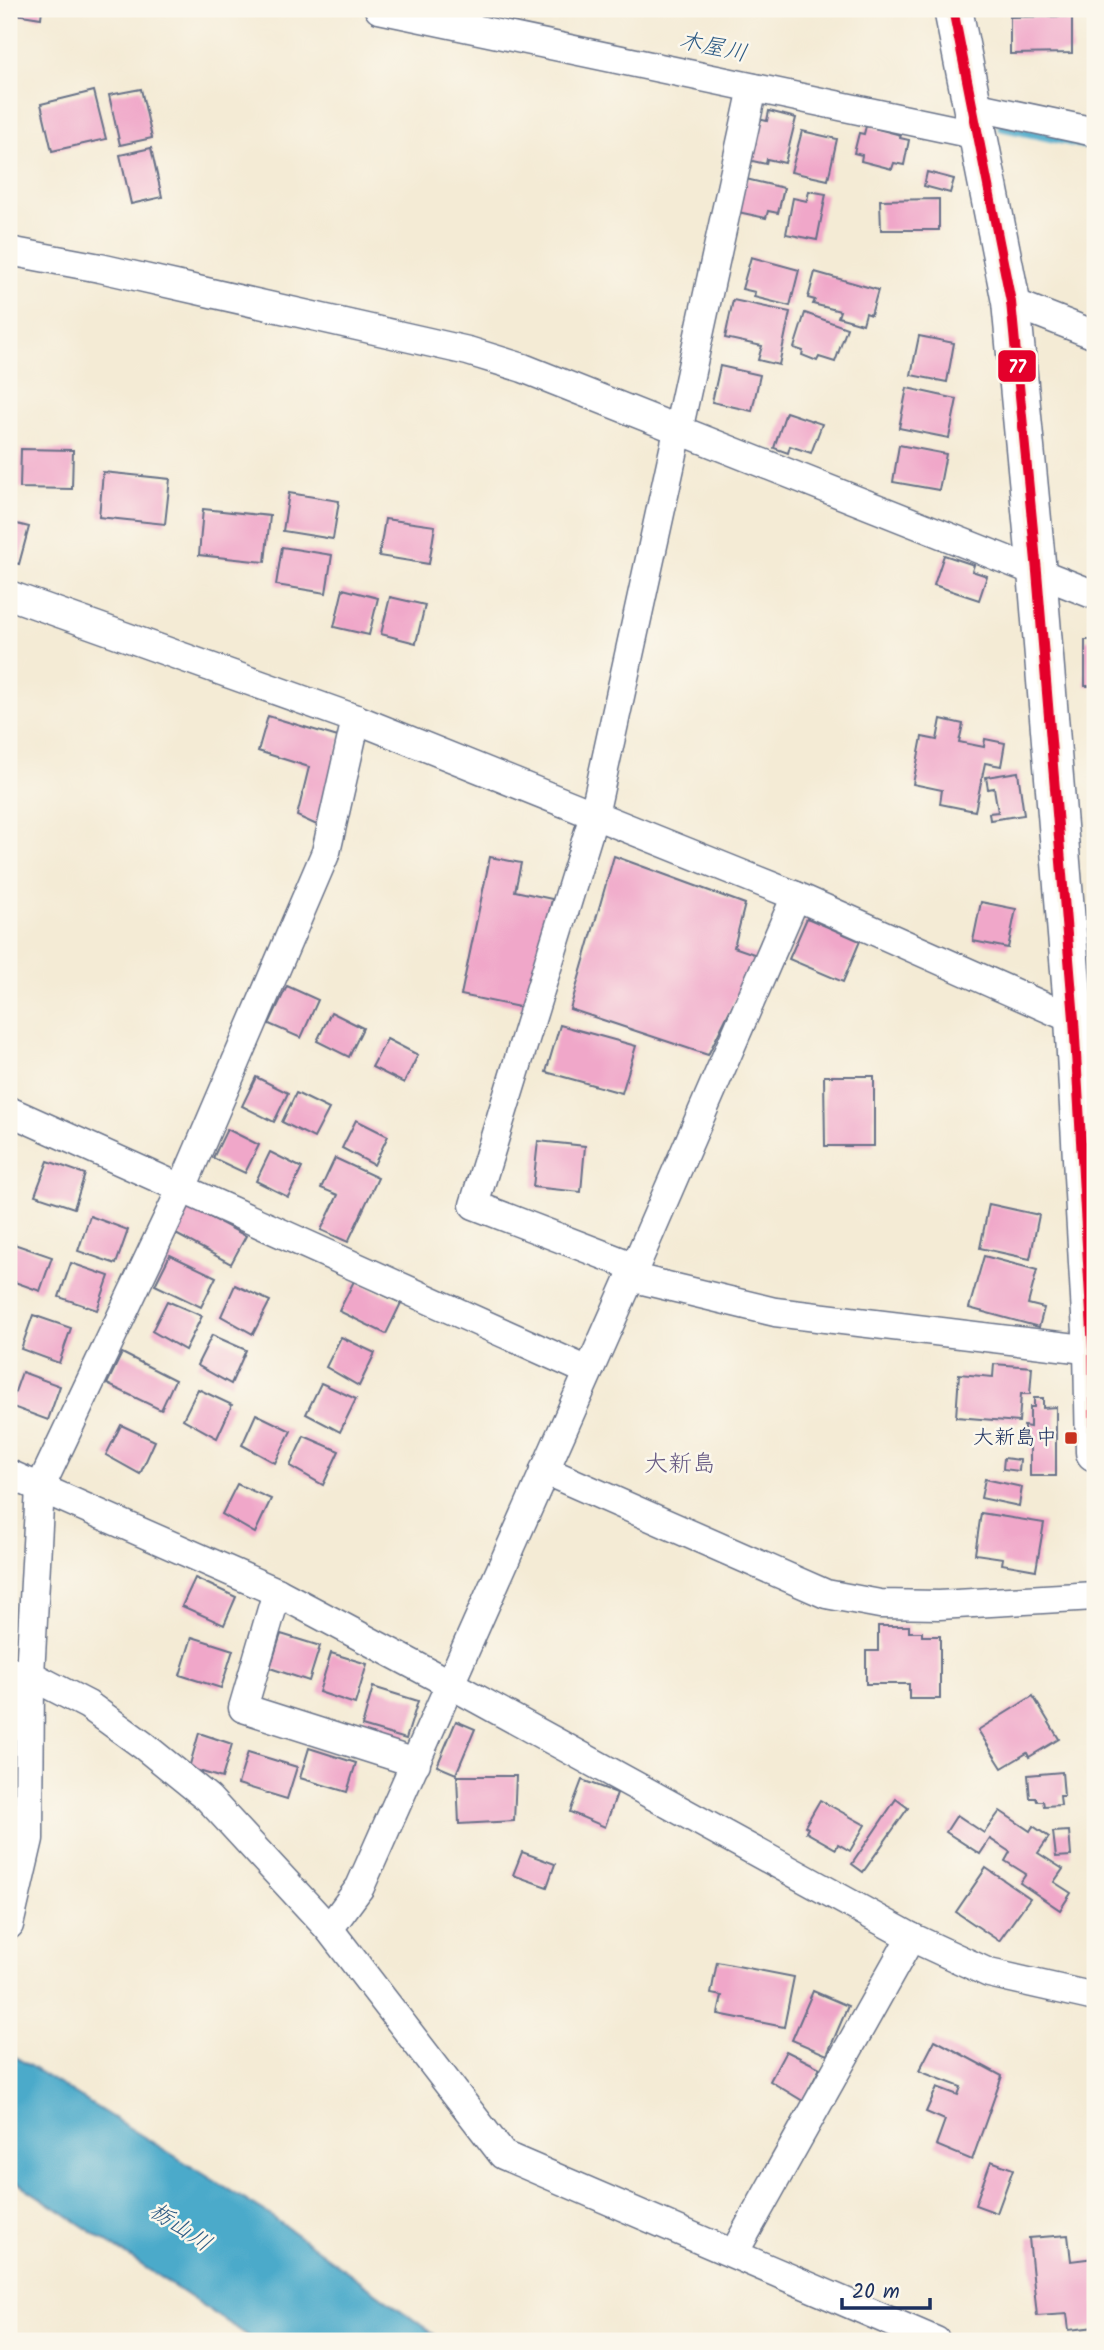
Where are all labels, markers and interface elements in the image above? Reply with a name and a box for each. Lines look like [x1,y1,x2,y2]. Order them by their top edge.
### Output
water label: 木屋川 [676,23,750,73]
line badge: 77 [997,349,1037,383]
text: 77 [1008,353,1027,383]
place label: 大新島中 [973,1422,1057,1455]
marker: 大新島中 [1063,1430,1079,1446]
district label: 大新島 [644,1445,716,1484]
water label: 栃山川 [141,2194,219,2262]
scale bar [842,2266,929,2310]
text: 20 m [852,2276,900,2309]

